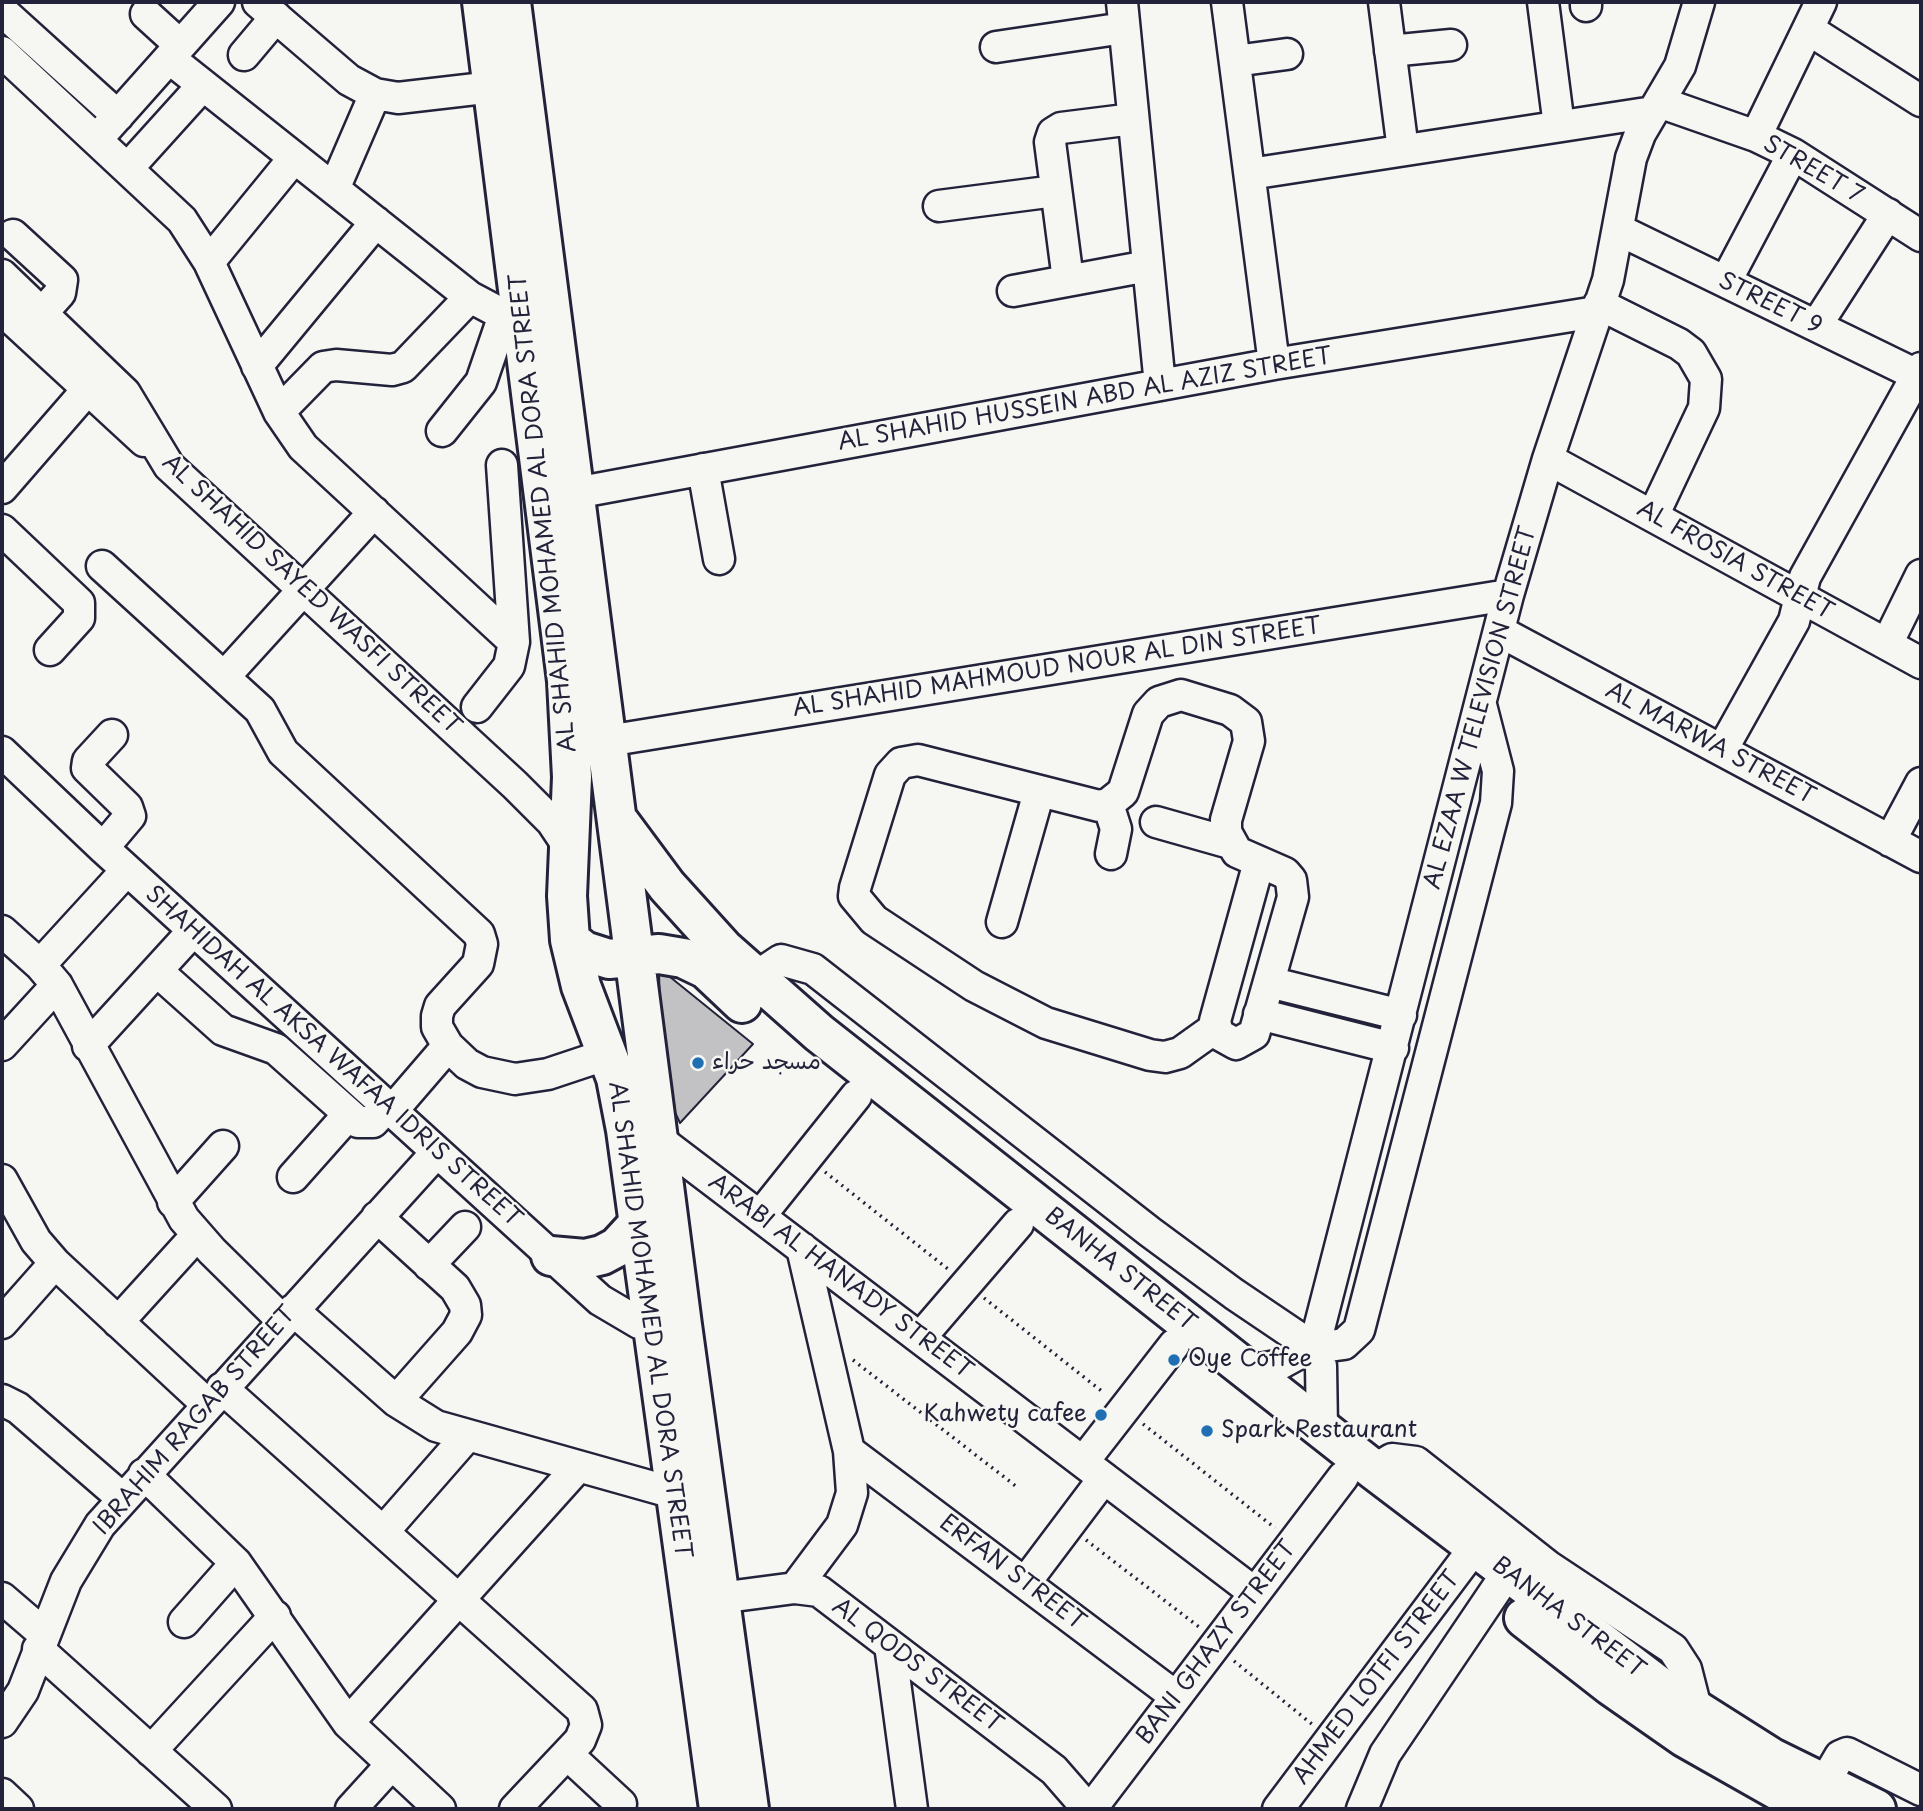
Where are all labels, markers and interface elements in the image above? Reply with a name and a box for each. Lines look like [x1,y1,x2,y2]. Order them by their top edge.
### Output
street label: STREET 7 [1758,130,1868,210]
street label: STREET 9 [1714,267,1826,341]
street label: AL SHAHID MOHAMED AL DORA STREET [505,272,583,754]
street label: AL SHAHID HUSSEIN ABD AL AZIZ STREET [836,343,1334,457]
street label: AL SHAHID SAYED WASFI STREET [156,449,466,741]
street label: AL FROSIA STREET [1632,496,1838,626]
street label: AL EZAA W TELEVISION STREET [1419,524,1543,892]
street label: AL SHAHID MAHMOUD NOUR AL DIN STREET [791,613,1323,723]
street label: AL MARWA STREET [1601,677,1819,811]
street label: SHAHIDAH AL AKSA WAFAA IDRIS STREET [139,881,527,1233]
place label: مسجد حراء [712,1049,821,1077]
marker: مسجد حراء [690,1055,706,1071]
street label: AL SHAHID MOHAMED AL DORA STREET [602,1080,696,1560]
street label: ARABI AL HANADY STREET [703,1169,977,1385]
street label: BANHA STREET [1039,1202,1201,1338]
street label: IBRAHIM RAGAB STREET [88,1301,302,1541]
place label: Oye Coffee [1188,1346,1312,1374]
marker: Oye Coffee [1166,1352,1182,1368]
place label: Kahwety cafee [923,1401,1087,1429]
marker: Kahwety cafee [1093,1407,1109,1423]
place label: Spark Restaurant [1221,1417,1417,1445]
marker: Spark Restaurant [1199,1423,1215,1439]
street label: ERFAN STREET [934,1509,1090,1637]
street label: BANI GHAZY STREET [1131,1536,1303,1750]
street label: BANHA STREET [1486,1552,1650,1684]
street label: AHMED LOTFI STREET [1288,1566,1466,1790]
street label: AL QODS STREET [827,1593,1007,1739]

